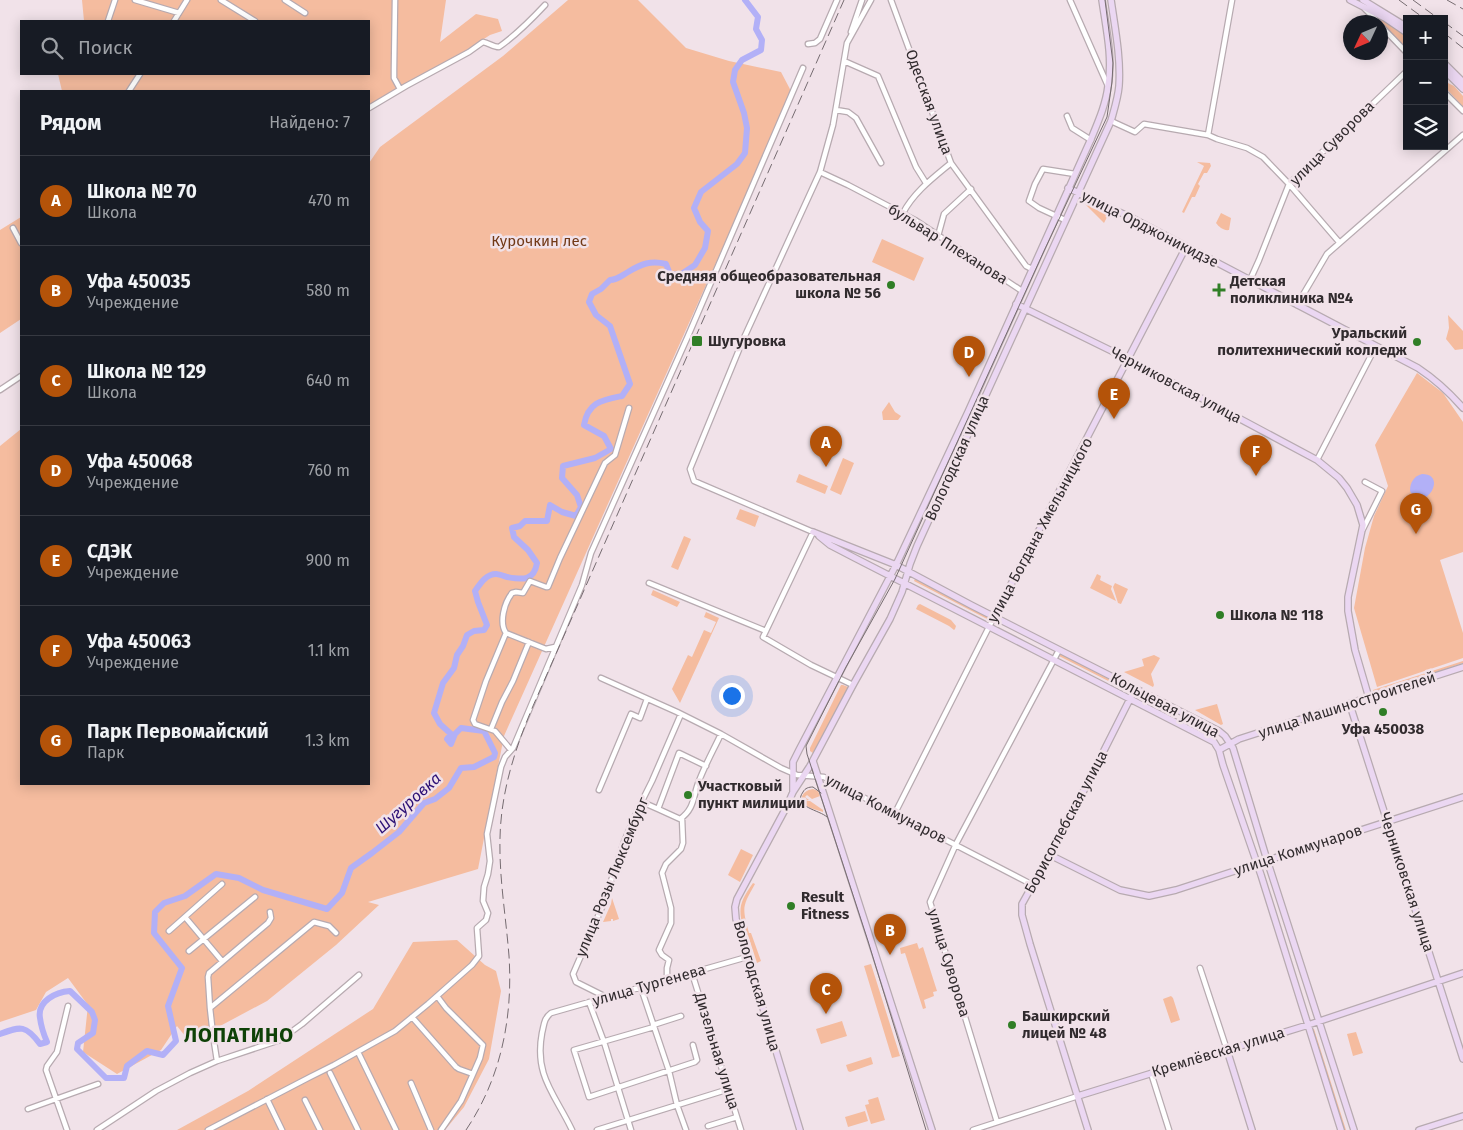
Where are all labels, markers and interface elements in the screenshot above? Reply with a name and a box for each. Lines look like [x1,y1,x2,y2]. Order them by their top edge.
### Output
north arrow [1343,15,1388,60]
map controls [1403,15,1448,150]
button: + [1403,15,1448,60]
search box [20,20,370,75]
icon: search [38,34,66,62]
text: Поиск [78,36,132,59]
street label: Одесская улица [902,47,956,157]
button: − [1403,60,1448,105]
street label: улица Суворова [1286,97,1378,189]
button: layers [1403,105,1448,150]
text: Рядом [40,110,101,136]
text: Найдено: 7 [269,113,350,132]
text: Школа № 70 [87,180,197,203]
street label: улица Орджоникидзе [1078,187,1222,271]
text: A [51,191,61,210]
text: 470 m [308,191,350,210]
street label: бульвар Плеханова [885,200,1011,288]
text: Школа [87,203,137,222]
park label: Курочкин лес [491,232,587,250]
place label: Средняя общеобразовательная школа № 56 [657,267,882,302]
text: Уфа 450035 [87,270,191,293]
place label: Детская поликлиника №4 [1229,272,1354,307]
marker: Средняя общеобразовательная школа № 56 [885,279,897,291]
text: B [51,281,61,300]
text: 580 m [306,281,350,300]
marker: Детская поликлиника №4 [1212,283,1226,297]
text: Учреждение [87,293,179,312]
place label: Уральский политехнический колледж [1217,324,1408,359]
place label: Шугуровка [708,332,786,350]
marker: Шугуровка [690,334,704,348]
pin: D [953,336,985,377]
marker: Уральский политехнический колледж [1411,336,1423,348]
street label: Черниковская улица [1107,343,1245,427]
text: Школа № 129 [87,360,206,383]
text: C [51,371,61,390]
text: 640 m [306,371,350,390]
pin: E [1098,378,1130,419]
text: Школа [87,383,137,402]
street label: Вологодская улица [921,393,993,523]
pin: A [810,426,842,467]
street label: улица Богдана Хмельницкого [983,434,1097,626]
pin: F [1240,435,1272,476]
text: Уфа 450068 [87,450,193,473]
text: D [51,461,61,480]
text: 760 m [308,461,350,480]
text: Учреждение [87,473,179,492]
pin: G [1400,493,1432,534]
text: СДЭК [87,540,132,563]
text: E [52,551,60,570]
text: 900 m [306,551,350,570]
text: Учреждение [87,563,179,582]
place label: Школа № 118 [1230,606,1324,624]
marker: Школа № 118 [1214,609,1226,621]
text: Уфа 450063 [87,630,191,653]
text: F [52,641,60,660]
text: 1.1 km [308,641,350,660]
text: Учреждение [87,653,179,672]
street label: улица Машиностроителей [1256,668,1438,742]
street label: Кольцевая улица [1107,669,1223,741]
your location [719,683,745,709]
marker: Уфа 450038 [1377,706,1389,718]
text: Парк Первомайский [87,720,269,743]
place label: Уфа 450038 [1341,720,1425,738]
text: G [51,731,61,750]
text: 1.3 km [305,731,350,750]
text: Парк [87,743,124,762]
street label: Борисоглебская улица [1021,748,1111,896]
water label: Шугуровка [371,769,445,837]
street label: улица Коммунаров [822,771,950,847]
place label: Участковый пункт милиции [697,777,805,812]
marker: Участковый пункт милиции [682,789,694,801]
street label: улица Розы Люксембург [572,794,653,959]
street label: Черниковская улица [1376,810,1438,954]
street label: улица Коммунаров [1232,821,1364,879]
place label: Result Fitness [801,888,849,923]
marker: Result Fitness [785,900,797,912]
street label: улица Суворова [924,907,974,1019]
pin: B [874,914,906,955]
street label: Вологодская улица [730,919,784,1053]
street label: улица Тургенева [590,960,708,1010]
pin: C [810,973,842,1014]
street label: Дизельная улица [690,990,743,1112]
place label: Башкирский лицей № 48 [1022,1007,1110,1042]
marker: Башкирский лицей № 48 [1006,1019,1018,1031]
district label: ЛОПАТИНО [184,1023,294,1047]
street label: Кремлёвская улица [1149,1023,1287,1081]

